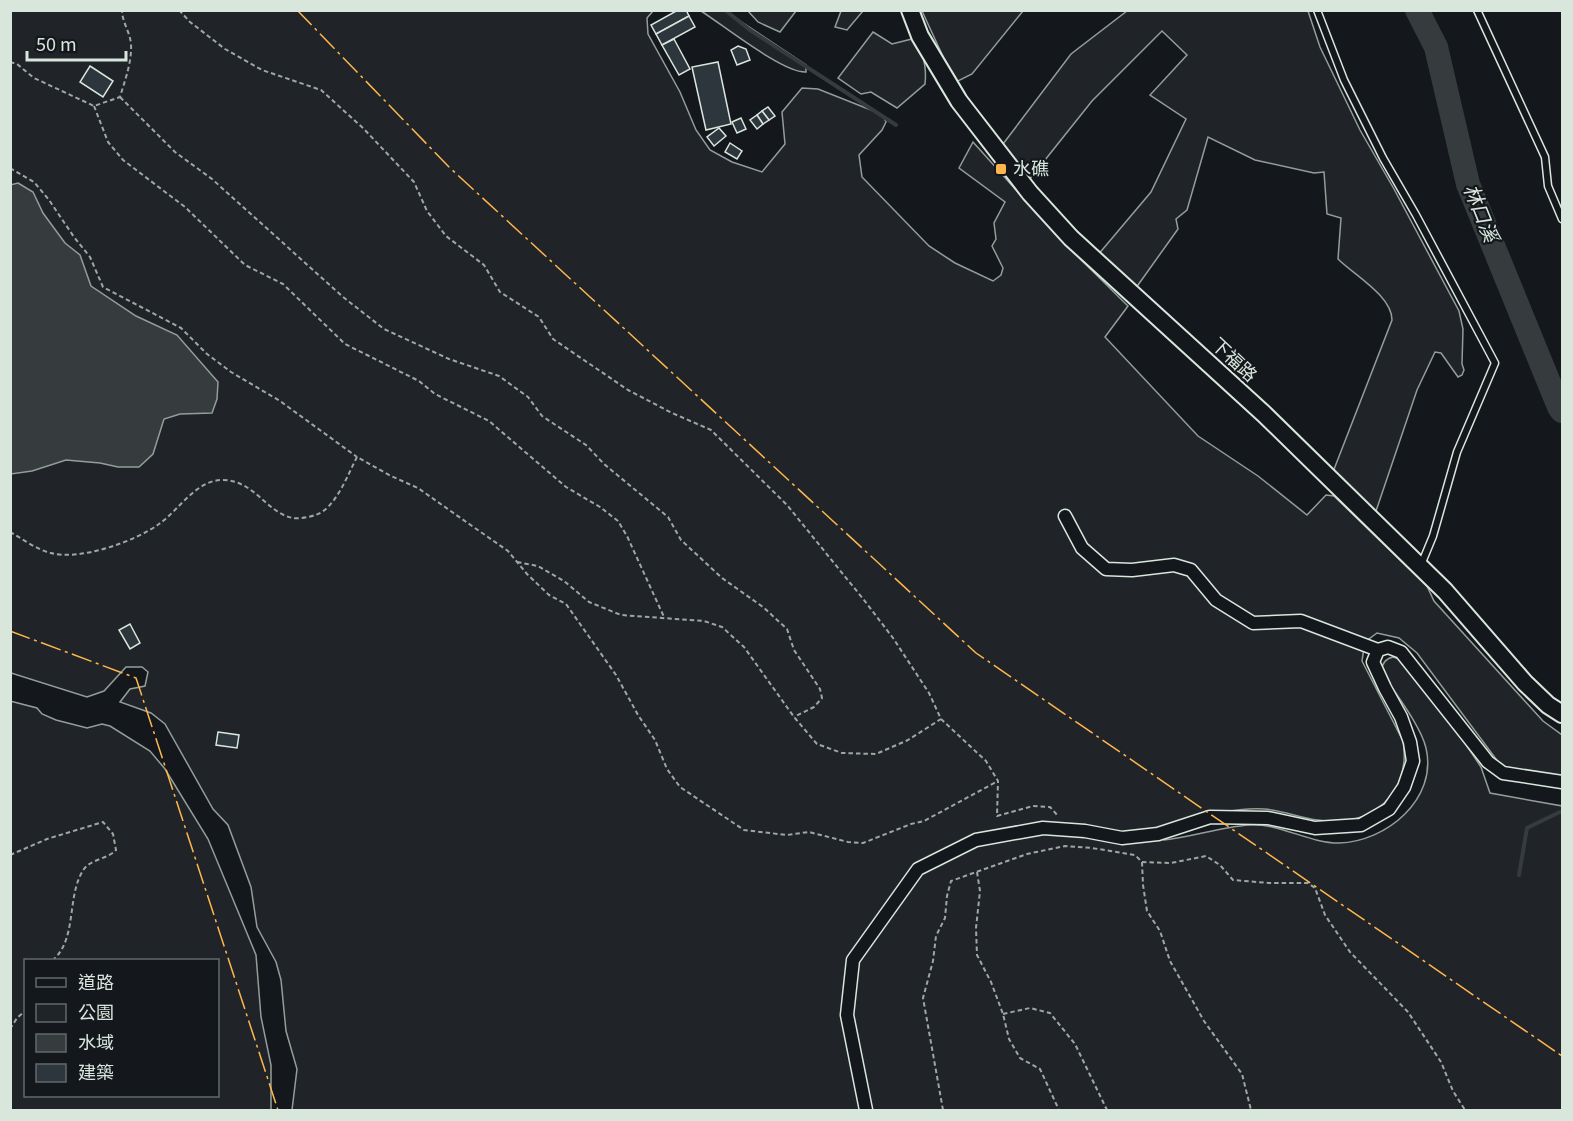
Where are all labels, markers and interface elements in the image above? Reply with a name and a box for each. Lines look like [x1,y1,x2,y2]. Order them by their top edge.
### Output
scale bar [27,24,126,62]
text: 50 m [36,30,77,56]
place label: 水礁 [1013,154,1049,180]
marker: 水礁 [994,162,1008,176]
water label: 林口溪 [1458,179,1508,248]
street label: 下福路 [1207,331,1264,386]
legend [24,959,219,1097]
text: 道路 [78,968,114,994]
text: 公園 [78,998,114,1024]
text: 水域 [78,1028,114,1054]
text: 建築 [78,1058,114,1084]

